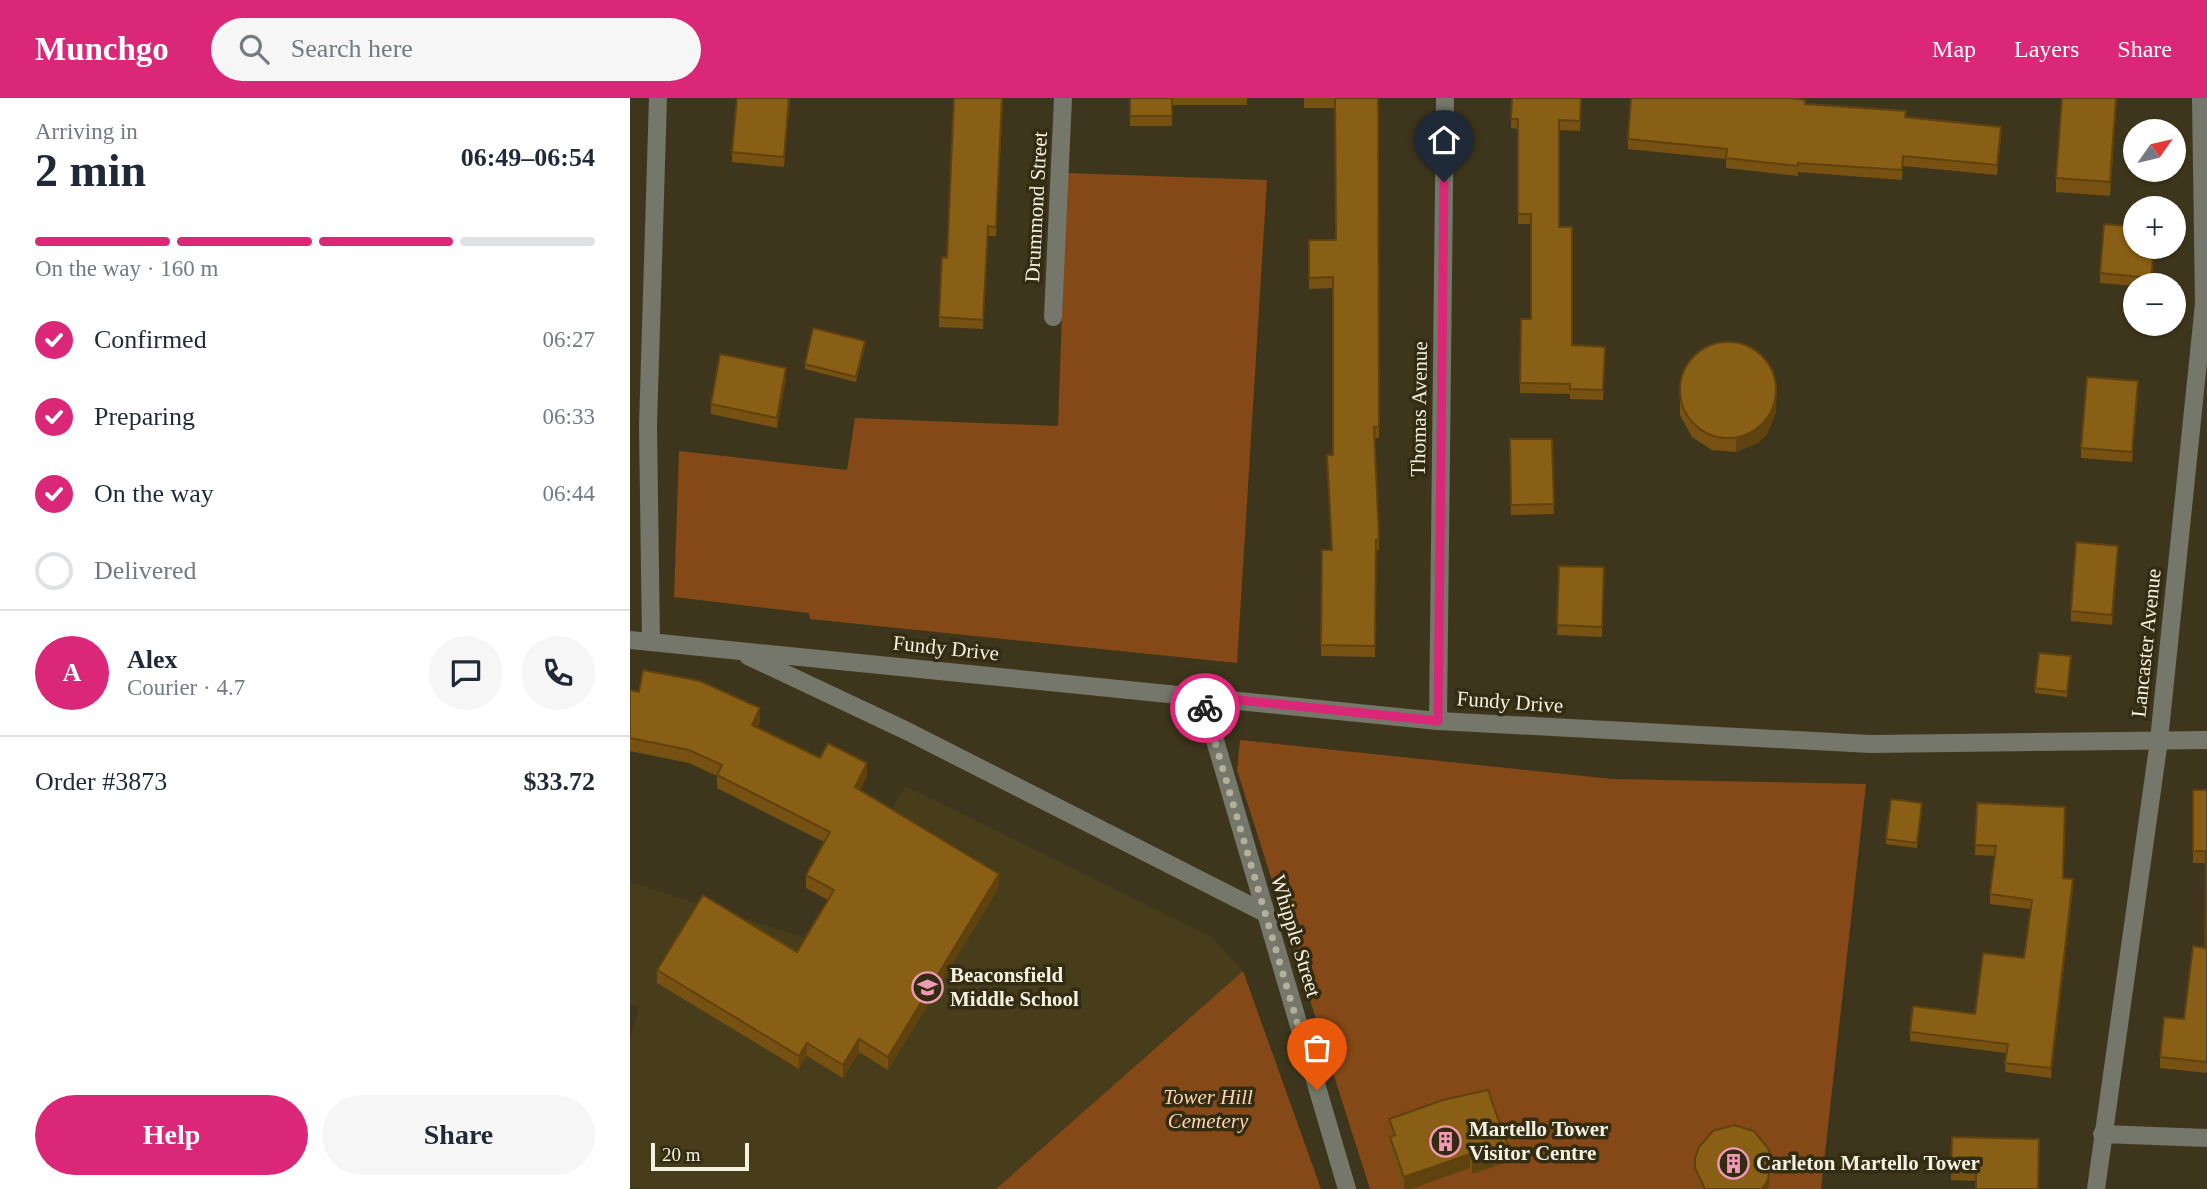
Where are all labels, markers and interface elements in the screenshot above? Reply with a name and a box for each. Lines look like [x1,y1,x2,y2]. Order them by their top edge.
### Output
search box [211,18,701,81]
icon: search [235,30,273,68]
text: Munchgo [35,31,169,67]
text: Search here [291,34,413,63]
text: Map [1932,36,1976,62]
text: Layers [2014,36,2079,62]
text: Share [2117,36,2172,62]
pin [1414,110,1474,182]
text: Arriving in [35,119,138,144]
north arrow [2123,119,2186,182]
map controls [2123,119,2186,336]
icon: home [1425,121,1463,159]
street label: Drummond Street [1020,131,1052,283]
text: 06:49–06:54 [461,143,595,172]
text: 2 min [35,145,146,196]
button: + [2123,196,2186,259]
text: On the way · 160 m [35,256,218,281]
button: − [2123,273,2186,336]
icon: check [35,321,73,359]
text: Confirmed [94,325,207,354]
text: 06:27 [543,327,595,352]
street label: Thomas Avenue [1406,341,1432,477]
icon: check [35,398,73,436]
text: Preparing [94,402,195,431]
text: 06:33 [543,404,595,429]
icon: check [35,475,73,513]
text: On the way [94,479,214,508]
text: 06:44 [543,481,595,506]
text: Delivered [94,556,197,585]
street label: Lancaster Avenue [2126,567,2166,719]
street label: Fundy Drive [892,630,1000,666]
button: chat [429,636,503,710]
button: phone [521,636,595,710]
text: Alex [127,645,178,674]
text: A [63,658,81,687]
courier [1170,673,1240,743]
text: Courier · 4.7 [127,675,245,700]
street label: Fundy Drive [1456,686,1564,718]
icon: bike [1186,689,1224,727]
text: Order #3873 [35,767,167,796]
text: $33.72 [524,767,595,796]
street label: Whipple Street [1266,872,1326,1000]
place label: Beaconsfield Middle School [950,963,1079,1011]
school or university icon: Beaconsfield Middle School [910,970,944,1004]
pin [1287,1018,1347,1090]
icon: bag [1298,1029,1336,1067]
park label: Tower Hill Cemetery [1163,1085,1253,1133]
button: Help [35,1095,308,1175]
button: Share [322,1095,595,1175]
place label: Martello Tower Visitor Centre [1469,1117,1608,1165]
building icon: Martello Tower Visitor Centre [1429,1124,1463,1158]
scale bar [651,1140,749,1172]
text: 20 m [662,1144,701,1165]
building icon: Carleton Martello Tower [1716,1146,1750,1180]
place label: Carleton Martello Tower [1756,1151,1980,1175]

